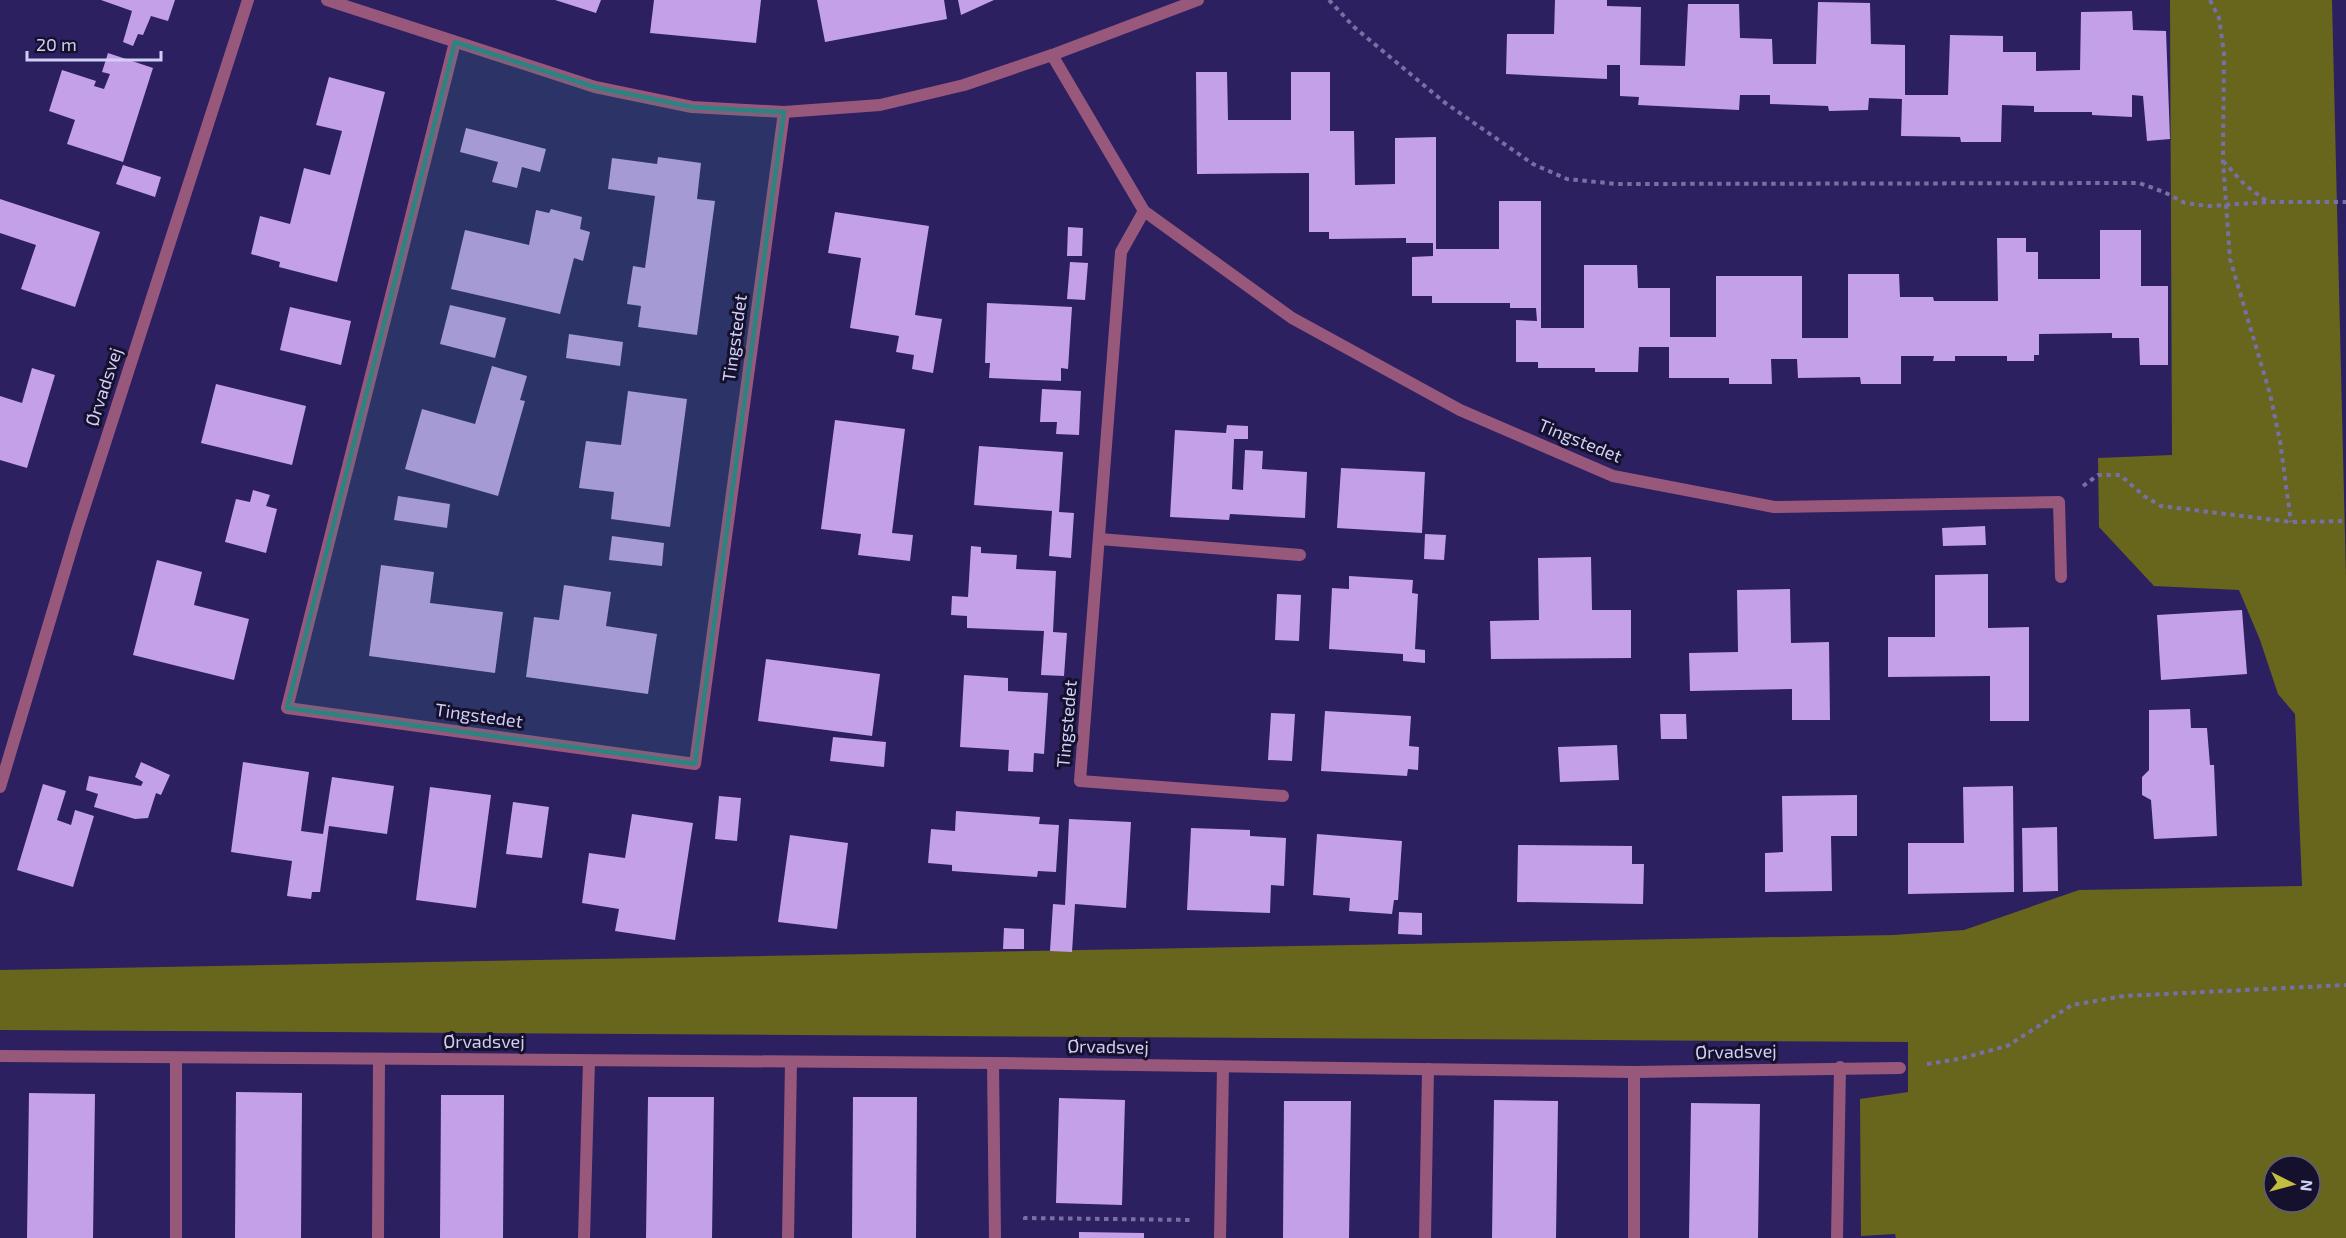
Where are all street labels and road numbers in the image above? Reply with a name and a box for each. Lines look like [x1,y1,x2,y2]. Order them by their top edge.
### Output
street label: Tingstedet [717,293,751,383]
street label: Ørvadsvej [80,345,126,429]
street label: Tingstedet [1535,413,1625,467]
street label: Tingstedet [1051,679,1081,769]
street label: Tingstedet [434,698,524,732]
street label: Ørvadsvej [443,1030,525,1052]
street label: Ørvadsvej [1067,1034,1149,1058]
street label: Ørvadsvej [1695,1039,1777,1063]

